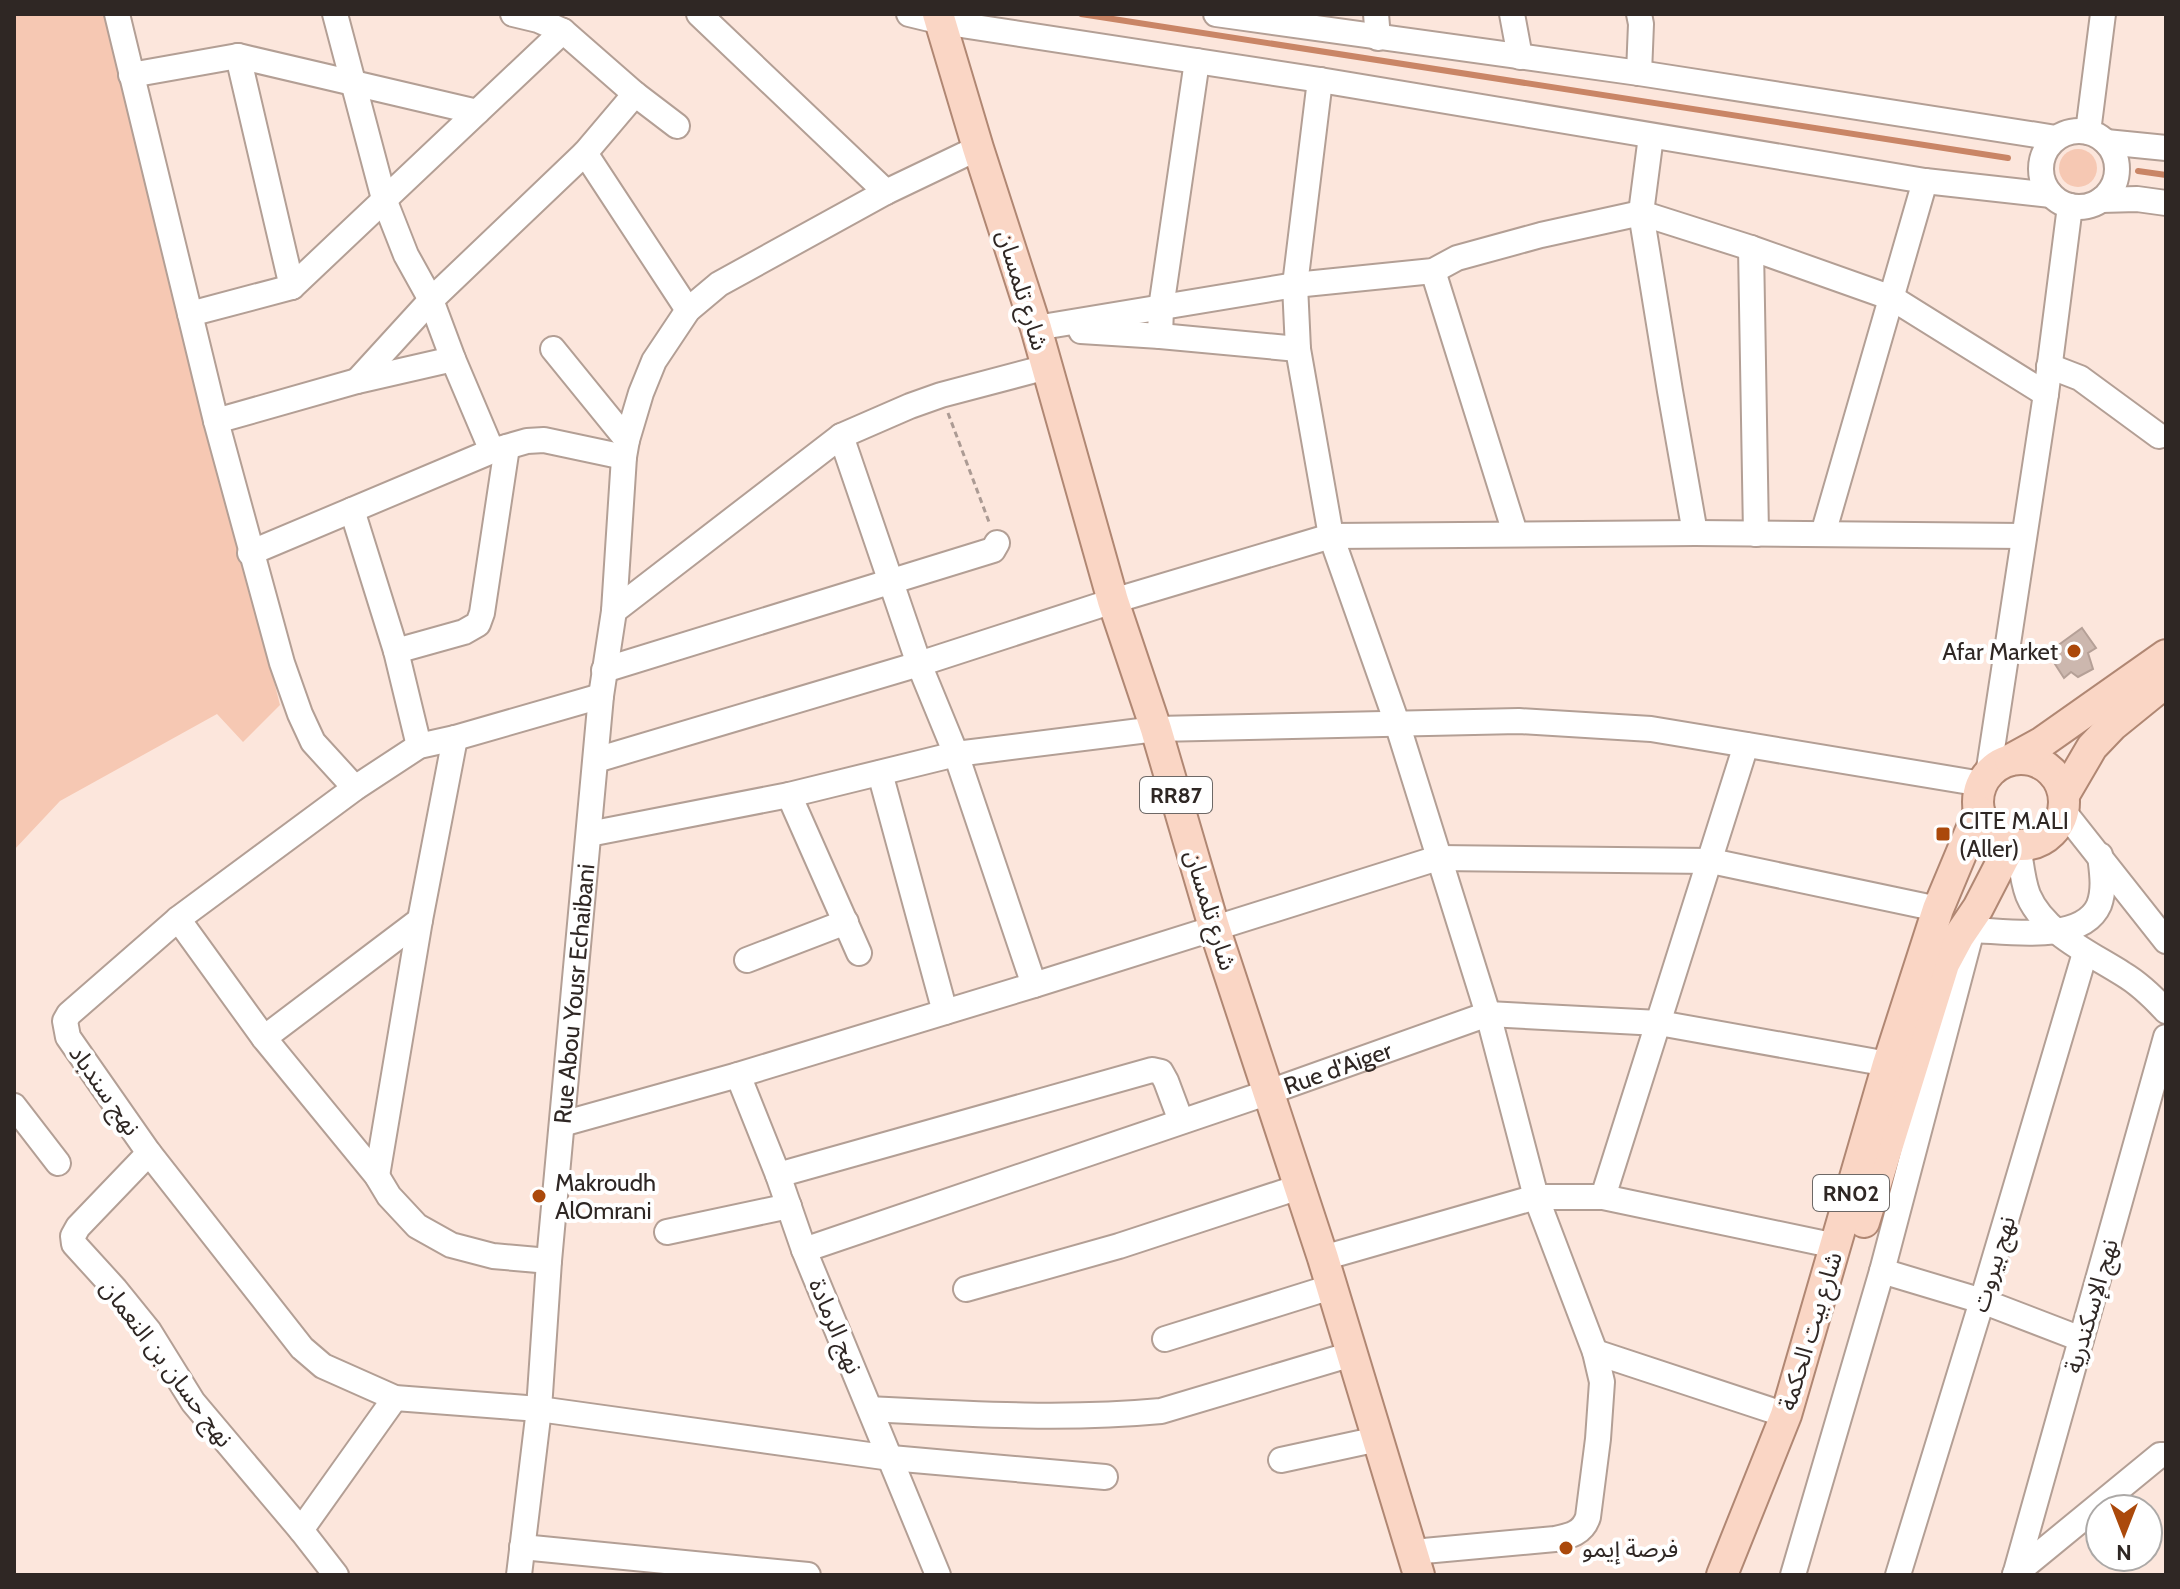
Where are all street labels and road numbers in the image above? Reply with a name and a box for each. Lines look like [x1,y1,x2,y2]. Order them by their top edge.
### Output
street label: شارع تلمسان [988,226,1055,355]
road number: RR87 [1140,777,1212,813]
street label: شارع تلمسان [1176,846,1243,975]
street label: Rue Abou Yousr Echaibani [547,862,600,1125]
street label: Rue d'Aiger [1280,1035,1396,1100]
street label: نهج سندباد [61,1039,147,1143]
road number: RN02 [1813,1175,1889,1211]
street label: نهج بيروت [1965,1212,2024,1316]
street label: نهج الإسكندرية [2058,1236,2127,1377]
street label: شارع بيت الحكمة [1772,1248,1851,1415]
street label: نهج حسان بن النعمان [92,1273,239,1454]
street label: نهج الرمادة [800,1274,869,1379]

